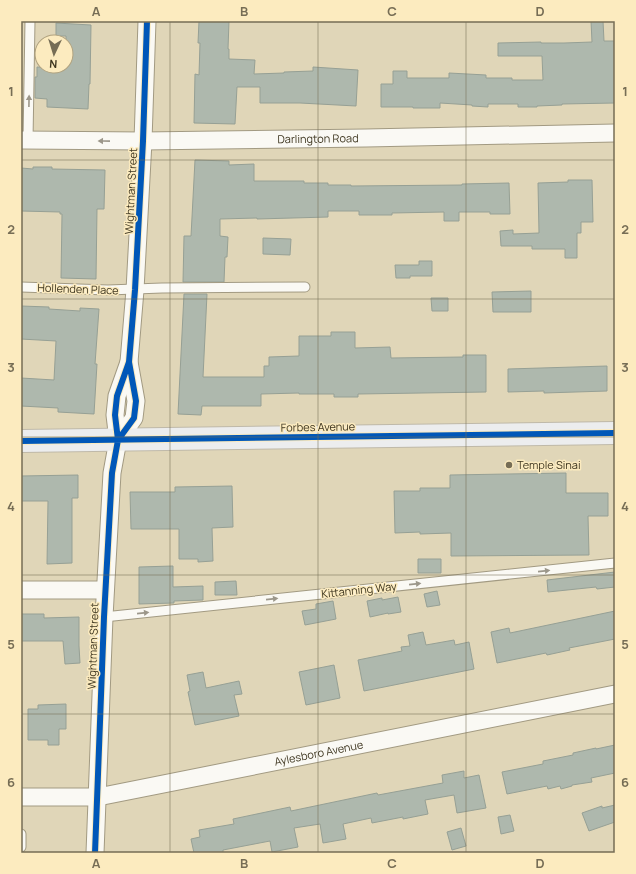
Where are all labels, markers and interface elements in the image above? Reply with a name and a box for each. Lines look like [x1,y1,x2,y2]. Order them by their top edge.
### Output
text: A [92,2,101,20]
text: B [240,2,248,20]
text: C [387,2,397,20]
text: D [535,2,545,20]
north arrow [34,34,74,74]
text: N [49,57,58,72]
text: 1 [8,82,14,100]
text: 1 [622,82,628,100]
one-way arrow [26,94,32,107]
street label: Darlington Road [277,130,359,146]
one-way arrow [97,138,110,144]
street label: Wightman Street [121,147,140,235]
text: 2 [7,220,15,238]
text: 2 [621,220,629,238]
street label: Hollenden Place [37,280,119,297]
text: 3 [7,358,15,376]
text: 3 [621,358,629,376]
street label: Forbes Avenue [281,418,356,435]
place label: Temple Sinai [517,457,581,472]
marker: Temple Sinai [504,460,514,470]
text: 4 [7,497,15,515]
text: 4 [621,497,629,515]
one-way arrow [538,567,550,574]
street label: Kittanning Way [321,578,398,601]
one-way arrow [409,581,421,588]
one-way arrow [266,596,278,603]
street label: Wightman Street [83,602,102,690]
one-way arrow [137,610,149,616]
text: 5 [7,635,15,653]
text: 5 [621,635,629,653]
street label: Aylesboro Avenue [273,736,365,769]
text: 6 [7,773,15,791]
text: 6 [621,773,629,791]
text: A [92,854,101,872]
text: B [240,854,248,872]
text: C [387,854,397,872]
text: D [535,854,545,872]

